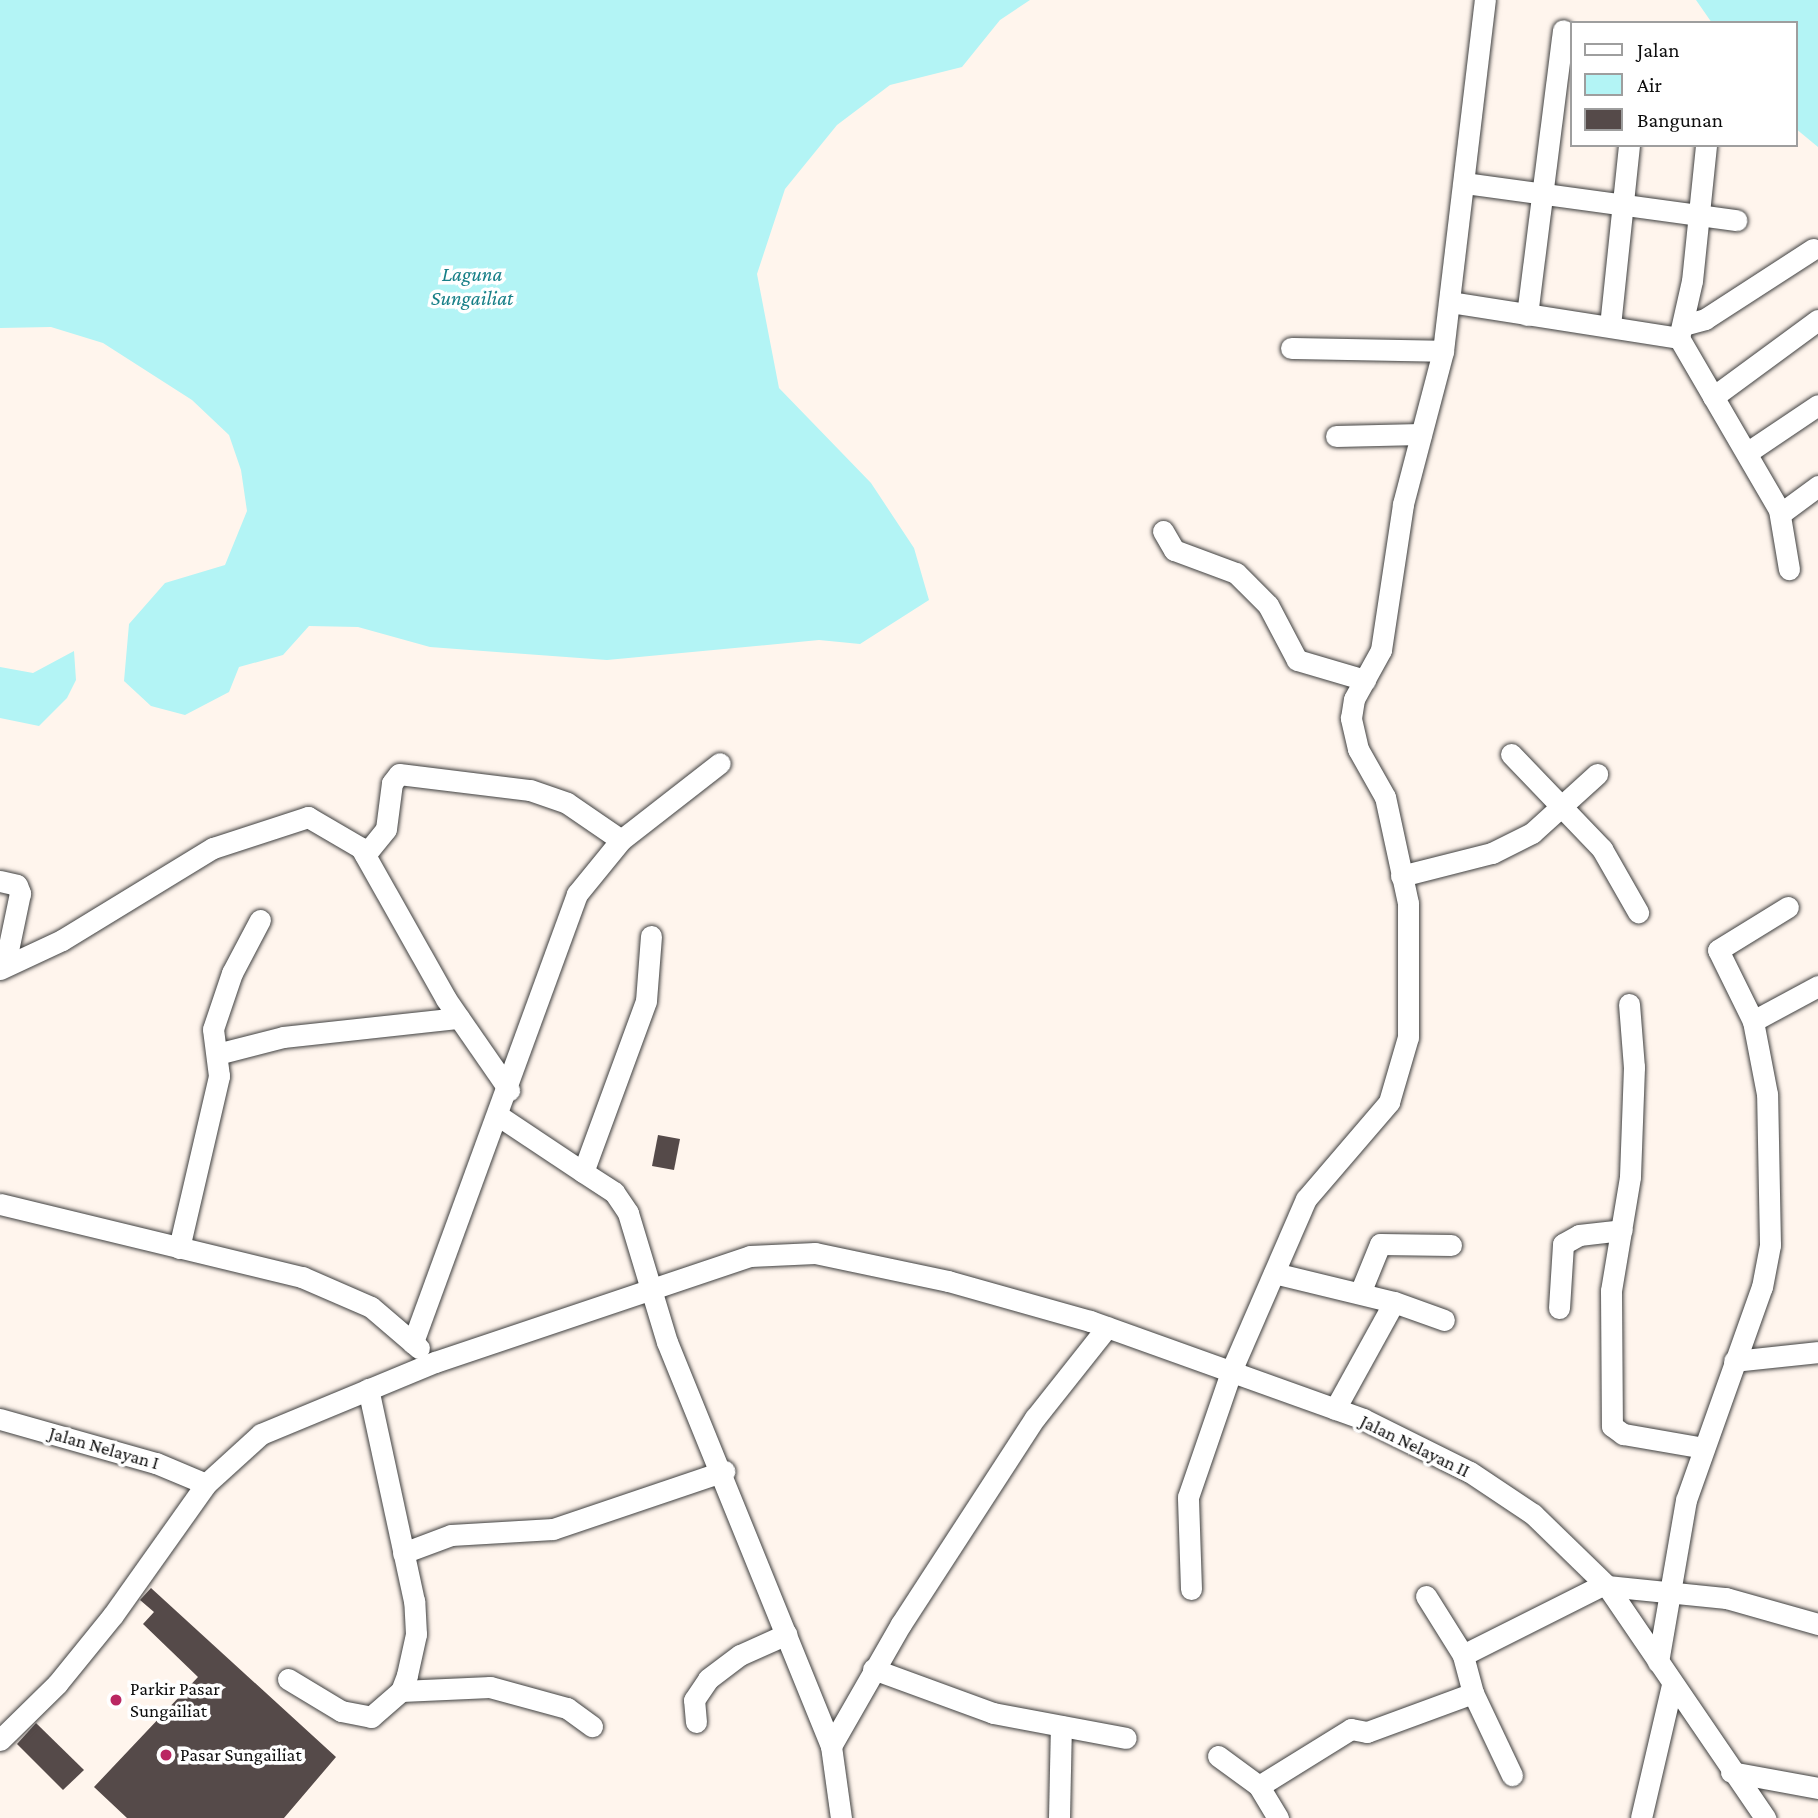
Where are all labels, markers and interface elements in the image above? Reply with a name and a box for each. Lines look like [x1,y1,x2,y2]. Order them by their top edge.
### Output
legend [1570,21,1797,147]
text: Jalan [1637,38,1679,62]
text: Air [1637,73,1662,97]
text: Bangunan [1637,108,1723,132]
water label: Laguna Sungailiat [431,261,513,311]
street label: Jalan Nelayan II [1356,1410,1474,1482]
street label: Jalan Nelayan I [46,1421,162,1475]
place label: Parkir Pasar Sungailiat [130,1678,220,1722]
marker: Parkir Pasar Sungailiat [108,1692,124,1708]
place label: Pasar Sungailiat [180,1744,302,1766]
marker: Pasar Sungailiat [158,1747,174,1763]

